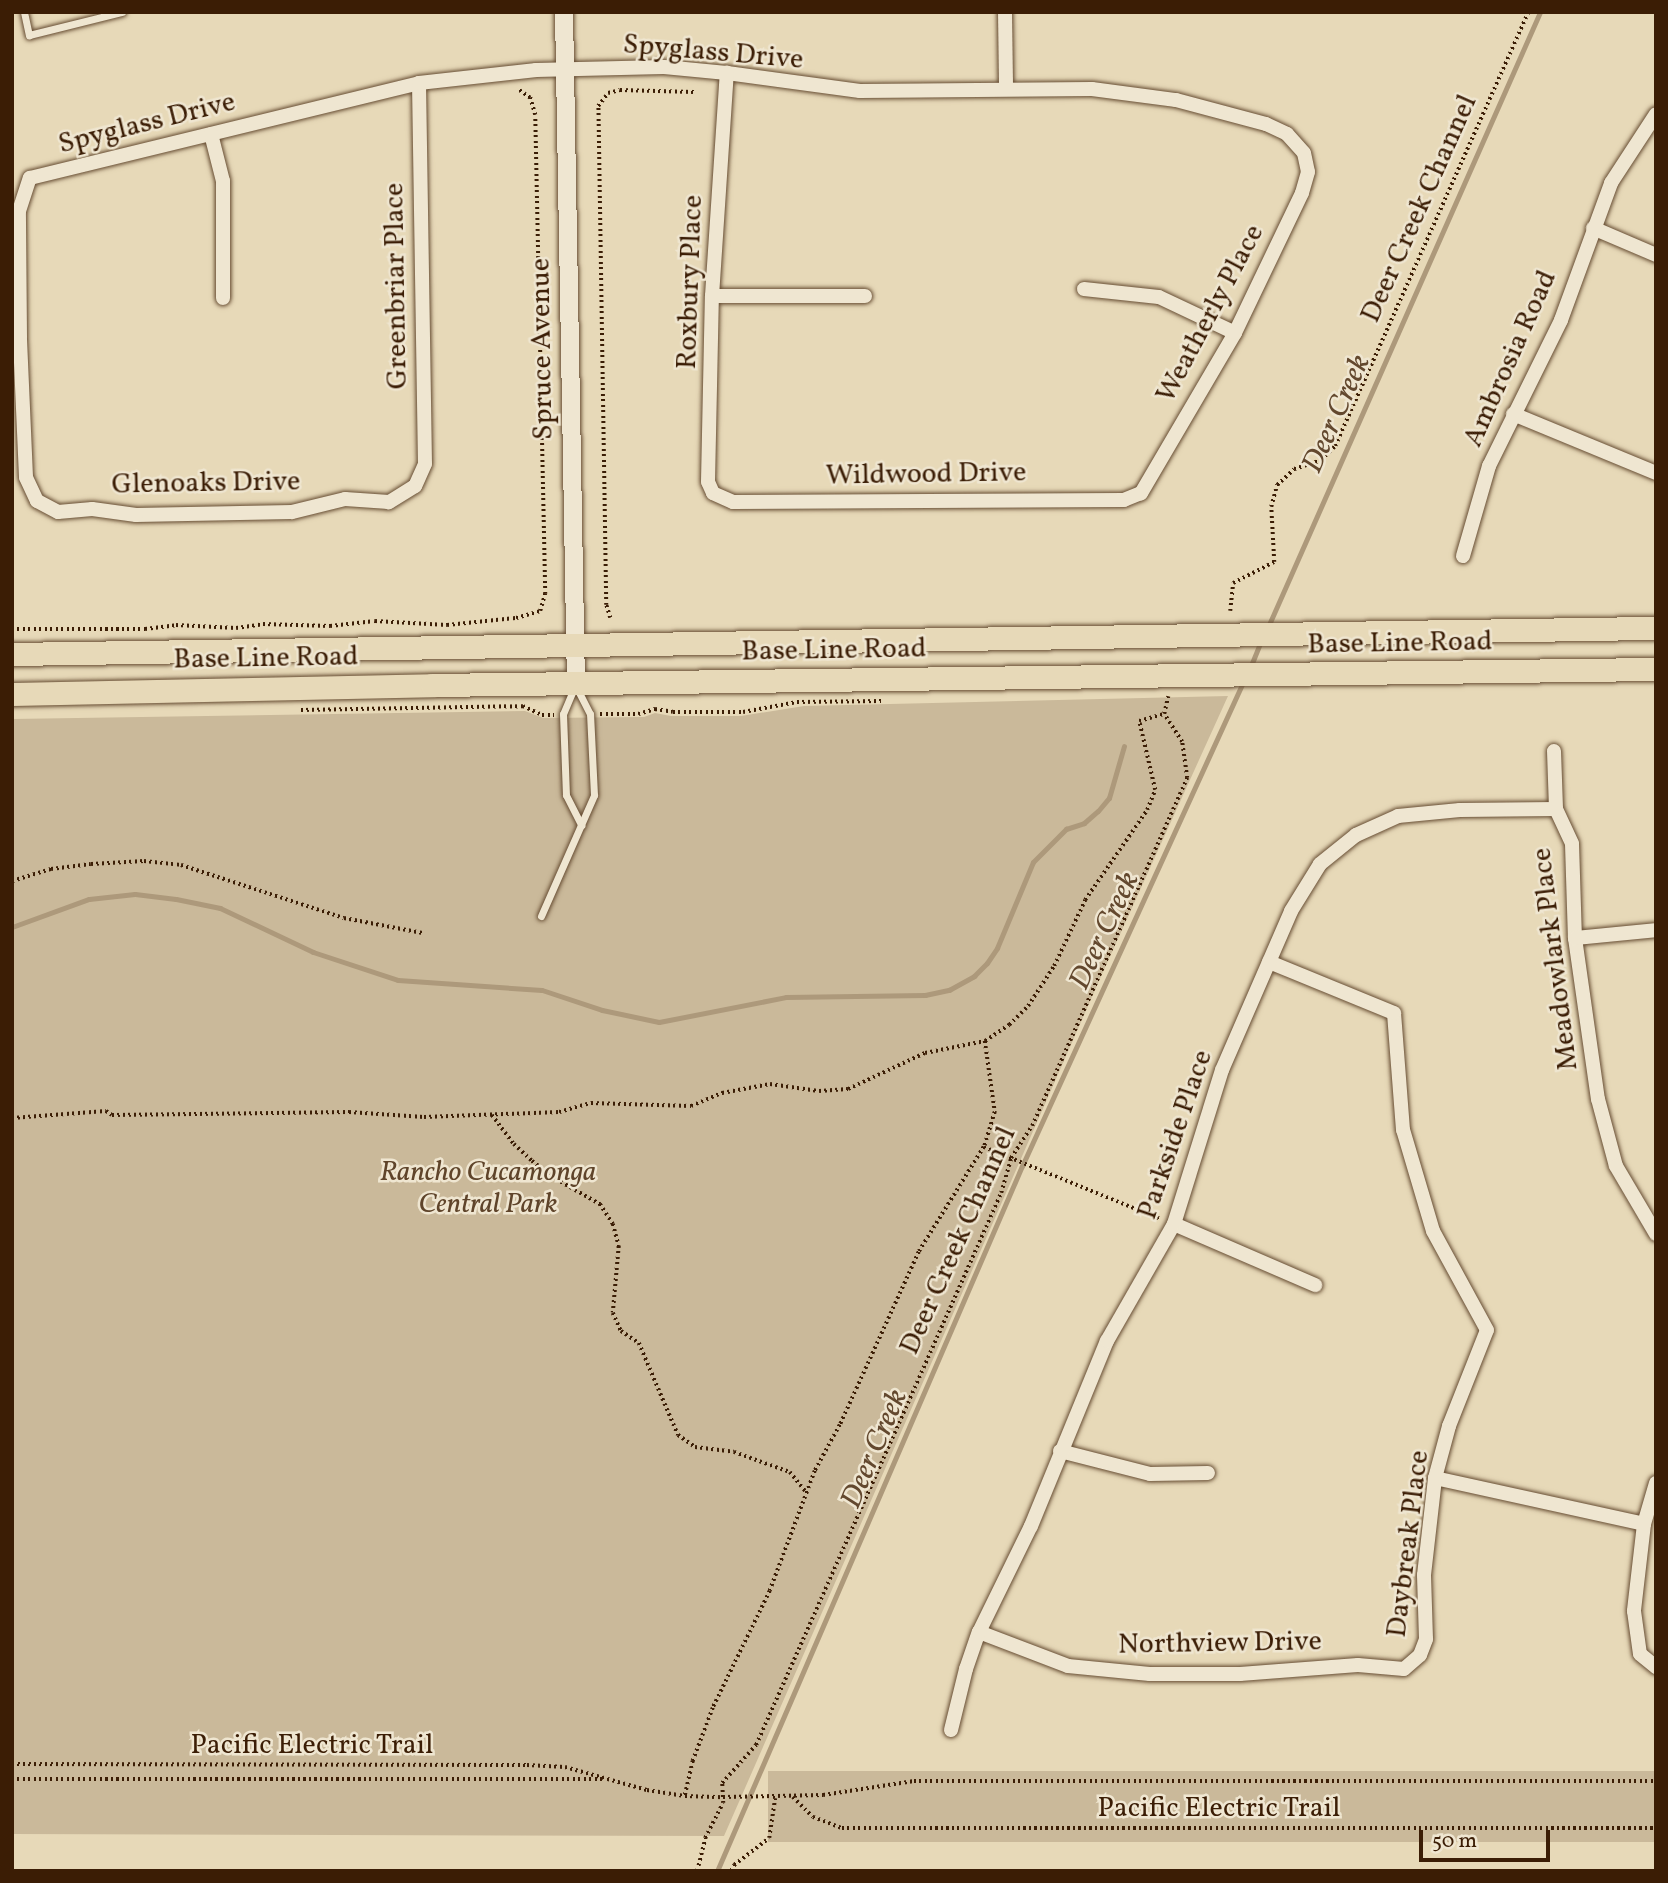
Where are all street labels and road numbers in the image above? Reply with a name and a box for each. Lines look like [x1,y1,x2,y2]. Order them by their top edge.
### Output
street label: Spyglass Drive [621,28,805,78]
street label: Spyglass Drive [55,86,239,162]
street label: Deer Creek Channel [1355,90,1485,328]
street label: Greenbriar Place [378,182,416,390]
street label: Roxbury Place [671,194,711,370]
street label: Weatherly Place [1150,219,1272,409]
street label: Spruce Avenue [525,258,561,440]
street label: Ambrosia Road [1457,266,1565,452]
street label: Wildwood Drive [825,456,1027,494]
street label: Glenoaks Drive [111,466,301,502]
street label: Base Line Road [1307,626,1493,662]
street label: Base Line Road [741,633,927,669]
street label: Base Line Road [173,641,359,677]
street label: Meadowlark Place [1526,846,1586,1072]
street label: Parkside Place [1131,1046,1221,1224]
street label: Deer Creek Channel [894,1122,1024,1360]
street label: Daybreak Place [1381,1449,1437,1639]
street label: Northview Drive [1117,1625,1323,1663]
street label: Pacific Electric Trail [190,1729,434,1763]
street label: Pacific Electric Trail [1097,1792,1341,1826]

